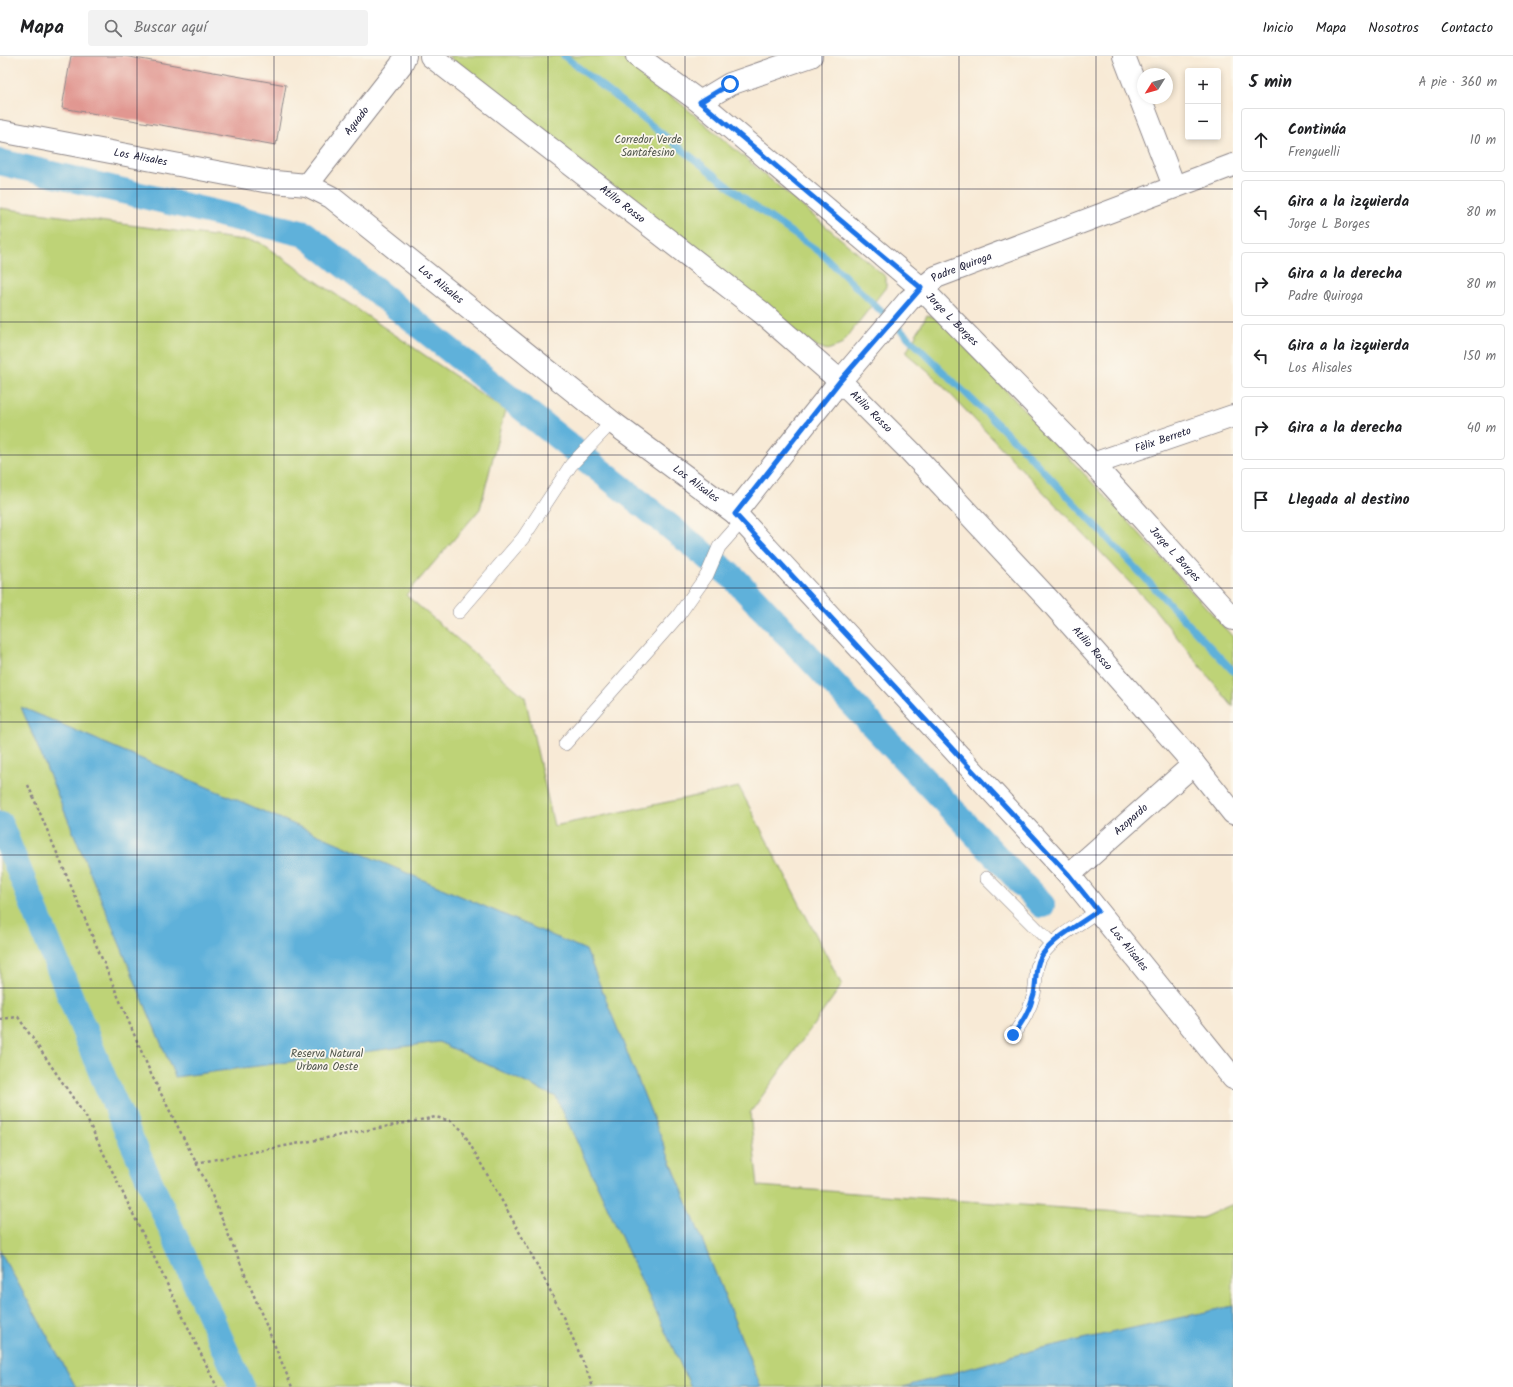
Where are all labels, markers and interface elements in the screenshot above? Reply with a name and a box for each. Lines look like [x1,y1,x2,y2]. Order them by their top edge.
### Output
search box [88,10,368,46]
text: Mapa [20,13,64,43]
text: Buscar aquí [134,16,207,40]
icon: search [102,17,124,39]
text: Inicio [1262,17,1293,39]
text: Mapa [1315,17,1346,39]
text: Nosotros [1368,17,1419,39]
text: Contacto [1441,17,1493,39]
north arrow [1137,68,1173,104]
map controls [1185,68,1221,140]
button: + [1185,68,1221,104]
text: 5 min [1249,69,1292,96]
text: A pie · 360 m [1419,72,1497,93]
route start [721,75,739,93]
street label: Aguado [340,103,374,140]
button: − [1185,104,1221,140]
text: Continúa [1288,118,1346,142]
icon: ahead [1250,129,1272,151]
text: 10 m [1470,130,1496,151]
park label: Corredor Verde Santafesino [614,131,682,162]
text: Frenguelli [1288,142,1340,163]
street label: Los Alisales [112,144,169,172]
street label: Atilio Rosso [595,181,649,228]
text: Gira a la izquierda [1288,190,1409,214]
icon: left [1250,201,1272,223]
text: 80 m [1466,202,1496,223]
text: Jorge L Borges [1288,214,1370,235]
street label: Padre Quiroga [927,248,995,287]
street label: Los Alisales [414,261,468,309]
text: Gira a la derecha [1288,262,1402,286]
icon: right [1250,273,1272,295]
text: 80 m [1466,274,1496,295]
text: Padre Quiroga [1288,286,1363,307]
street label: Jorge L Borges [921,288,983,351]
text: Gira a la izquierda [1288,334,1409,358]
icon: left [1250,345,1272,367]
text: 150 m [1463,346,1496,367]
text: Los Alisales [1288,358,1352,379]
street label: Atilio Rosso [845,386,896,437]
text: Gira a la derecha [1288,416,1402,440]
icon: right [1250,417,1272,439]
text: 40 m [1467,418,1496,439]
street label: Fèlix Berreto [1132,422,1194,458]
street label: Los Alisales [669,461,723,508]
text: Llegada al destino [1288,488,1410,512]
icon: arrive [1250,489,1272,511]
street label: Jorge L Borges [1145,523,1205,587]
street label: Atilio Rosso [1067,622,1117,675]
street label: Azopardo [1110,800,1152,840]
street label: Los Alisales [1104,922,1153,976]
route end [1004,1026,1022,1044]
park label: Reserva Natural Urbana Oeste [291,1045,364,1076]

